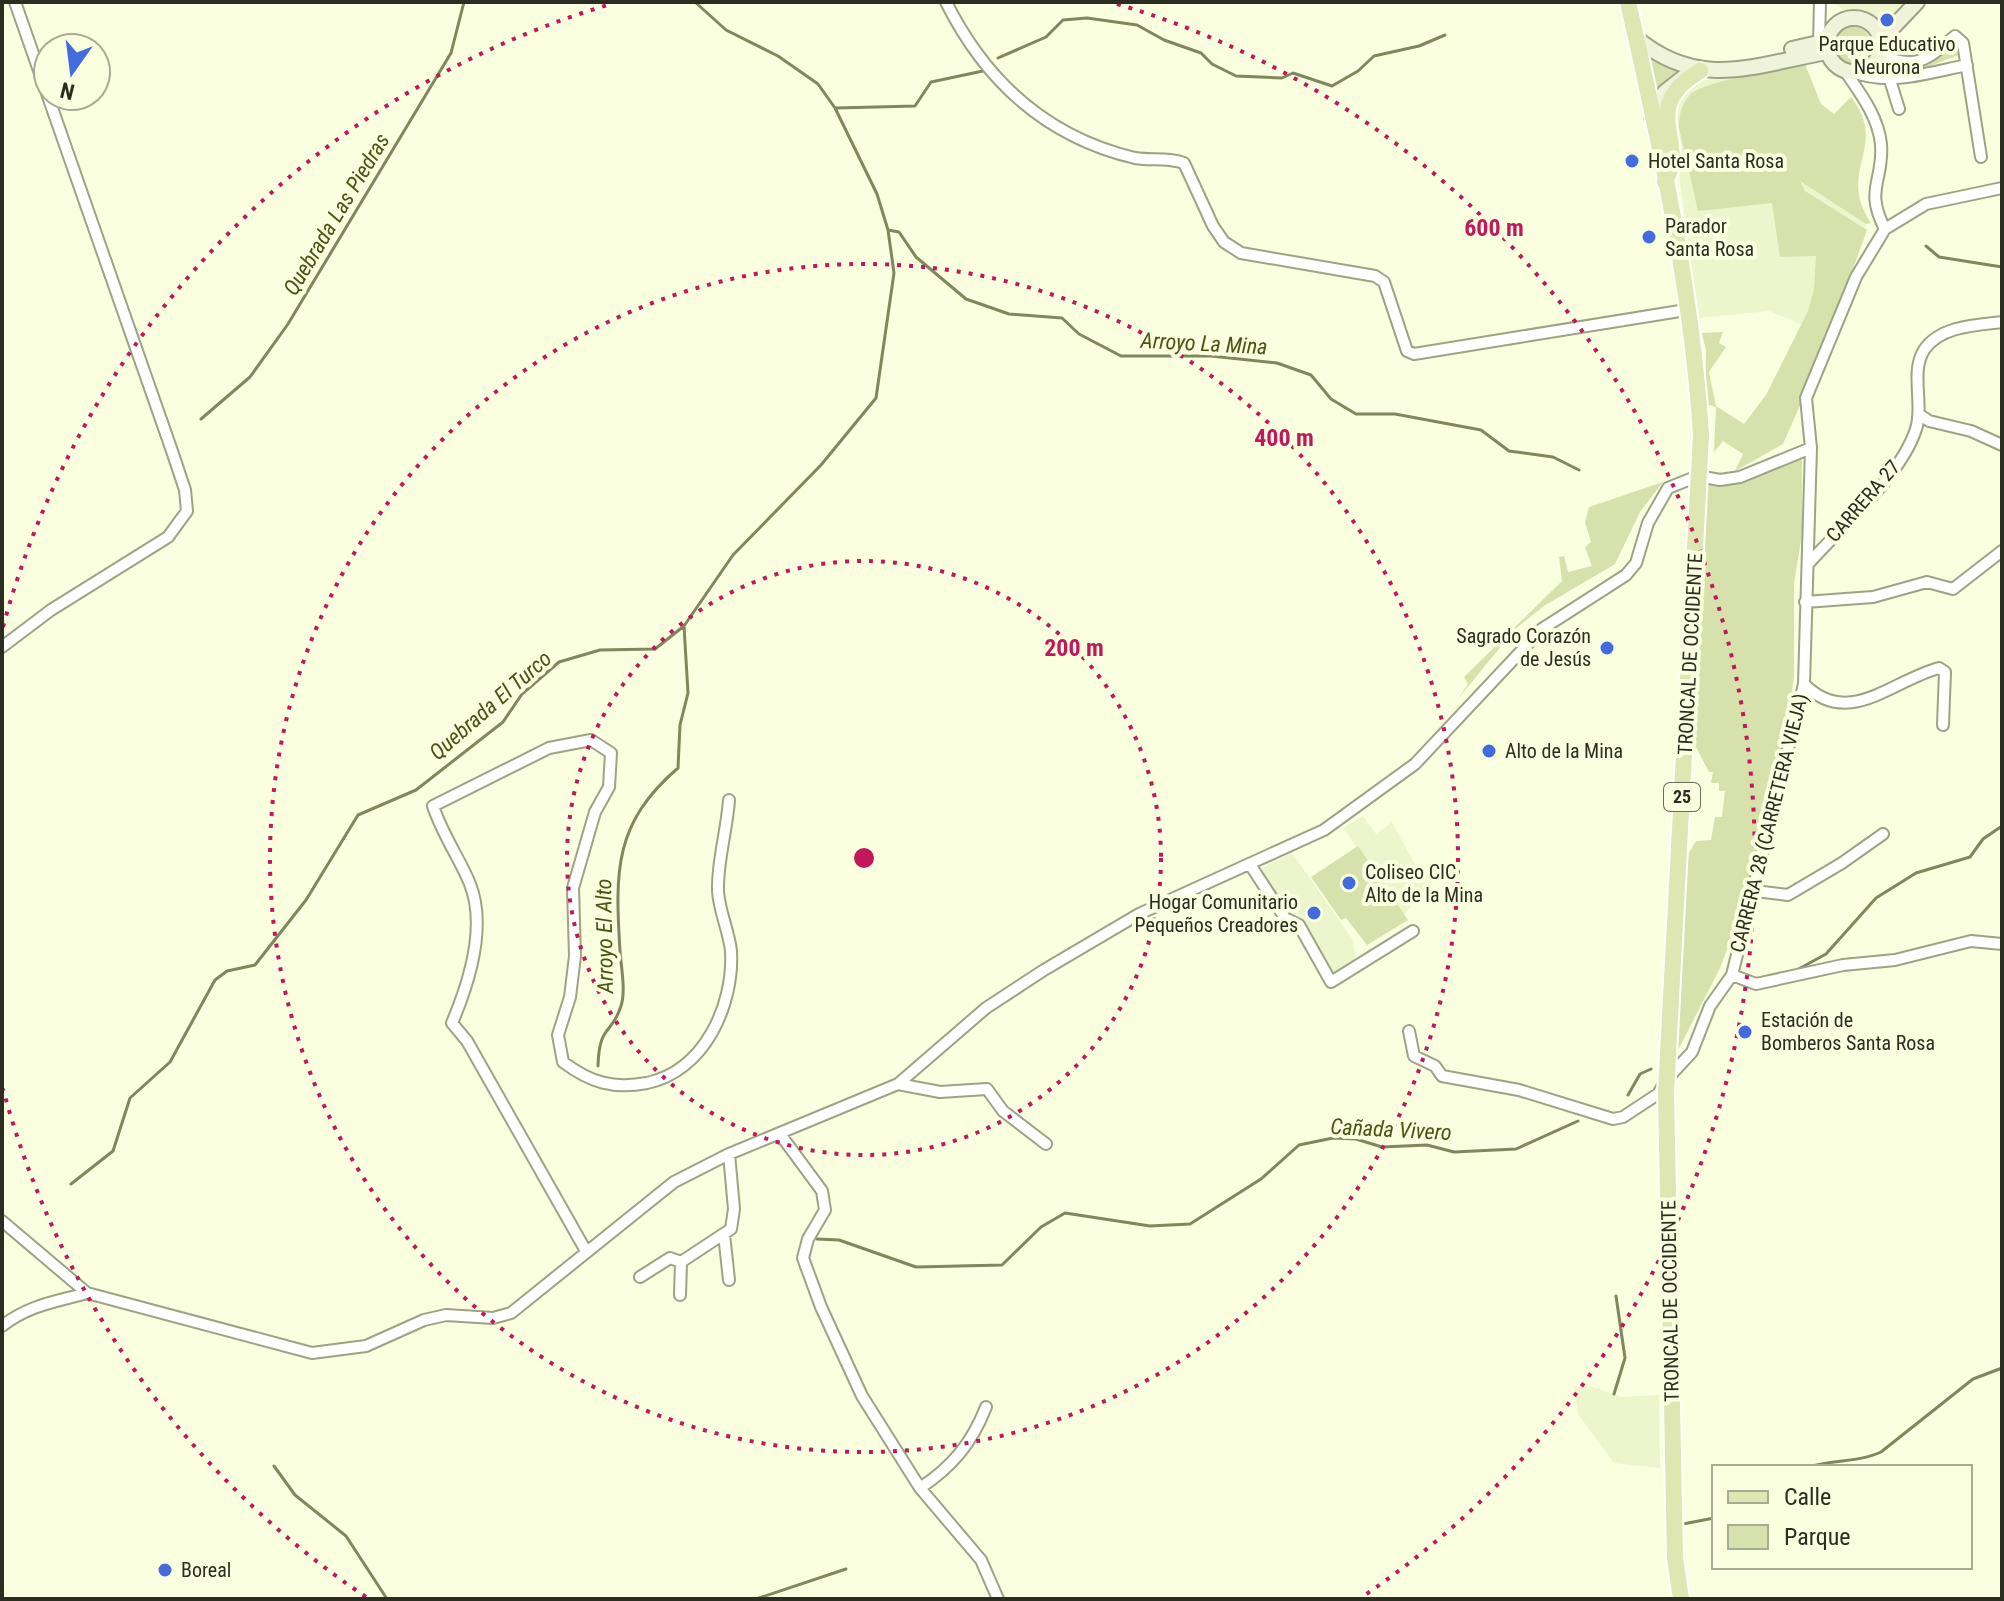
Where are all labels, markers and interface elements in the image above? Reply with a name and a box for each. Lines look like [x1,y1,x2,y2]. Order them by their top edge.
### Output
marker: Parque Educativo Neurona [1878,11,1896,29]
north arrow [32,32,112,112]
place label: Parque Educativo Neurona [1818,32,1956,79]
text: N [58,77,77,105]
water label: Quebrada Las Piedras [278,129,395,300]
place label: Hotel Santa Rosa [1648,149,1784,173]
marker: Hotel Santa Rosa [1623,152,1641,170]
text: 600 m [1464,214,1524,242]
place label: Parador Santa Rosa [1665,214,1754,261]
marker: Parador Santa Rosa [1640,228,1658,246]
water label: Arroyo La Mina [1139,328,1268,359]
text: 400 m [1254,424,1314,452]
street label: CARRERA 27 [1821,455,1905,547]
street label: TRONCAL DE OCCIDENTE [1673,553,1707,755]
place label: Sagrado Corazón de Jesús [1456,624,1591,671]
text: 200 m [1044,634,1104,662]
marker: Sagrado Corazón de Jesús [1598,639,1616,657]
water label: Quebrada El Turco [424,646,556,765]
street label: CARRERA 28 (CARRETERA VIEJA) [1725,691,1813,955]
place label: Alto de la Mina [1505,739,1623,763]
marker: Alto de la Mina [1480,742,1498,760]
road number: 25 [1664,783,1700,811]
centre of rings [850,844,878,872]
place label: Coliseo CIC Alto de la Mina [1365,860,1483,907]
marker: Coliseo CIC Alto de la Mina [1340,874,1358,892]
water label: Arroyo El Alto [591,878,618,995]
place label: Hogar Comunitario Pequeños Creadores [1135,890,1298,937]
marker: Hogar Comunitario Pequeños Creadores [1305,904,1323,922]
place label: Estación de Bomberos Santa Rosa [1761,1008,1935,1055]
marker: Estación de Bomberos Santa Rosa [1736,1023,1754,1041]
water label: Cañada Vivero [1330,1114,1452,1145]
street label: TRONCAL DE OCCIDENTE [1656,1200,1684,1402]
legend [1712,1465,1972,1569]
text: Calle [1784,1483,1831,1511]
text: Parque [1784,1523,1851,1551]
place label: Boreal [181,1558,231,1582]
marker: Boreal [156,1561,174,1579]

